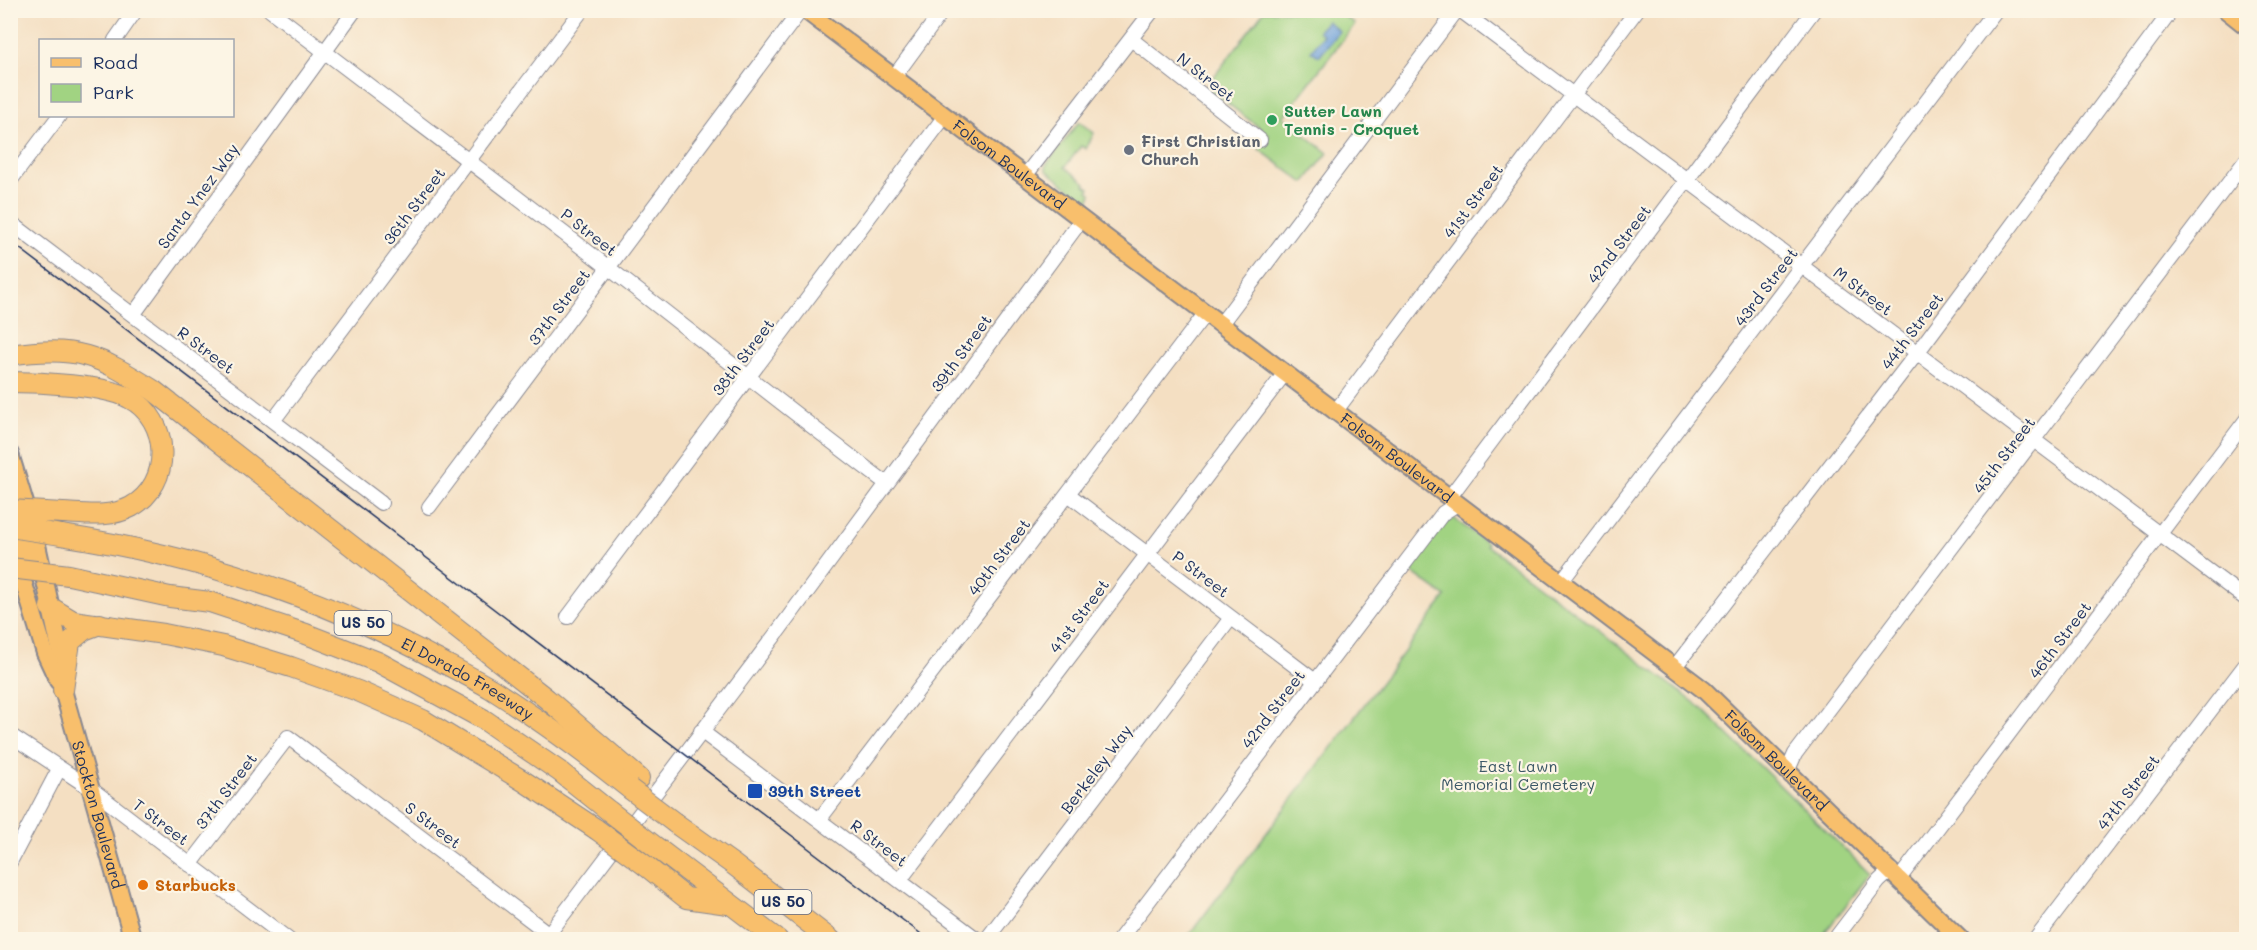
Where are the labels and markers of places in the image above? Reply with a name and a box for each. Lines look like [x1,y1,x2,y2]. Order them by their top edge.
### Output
place label: Sutter Lawn Tennis - Croquet [1284,100,1419,139]
marker: Sutter Lawn Tennis - Croquet [1265,113,1279,127]
place label: First Christian Church [1141,130,1260,169]
marker: First Christian Church [1122,143,1136,157]
place label: 39th Street [768,780,861,801]
marker: 39th Street [746,782,764,800]
place label: Starbucks [155,874,236,895]
marker: Starbucks [136,878,150,892]

